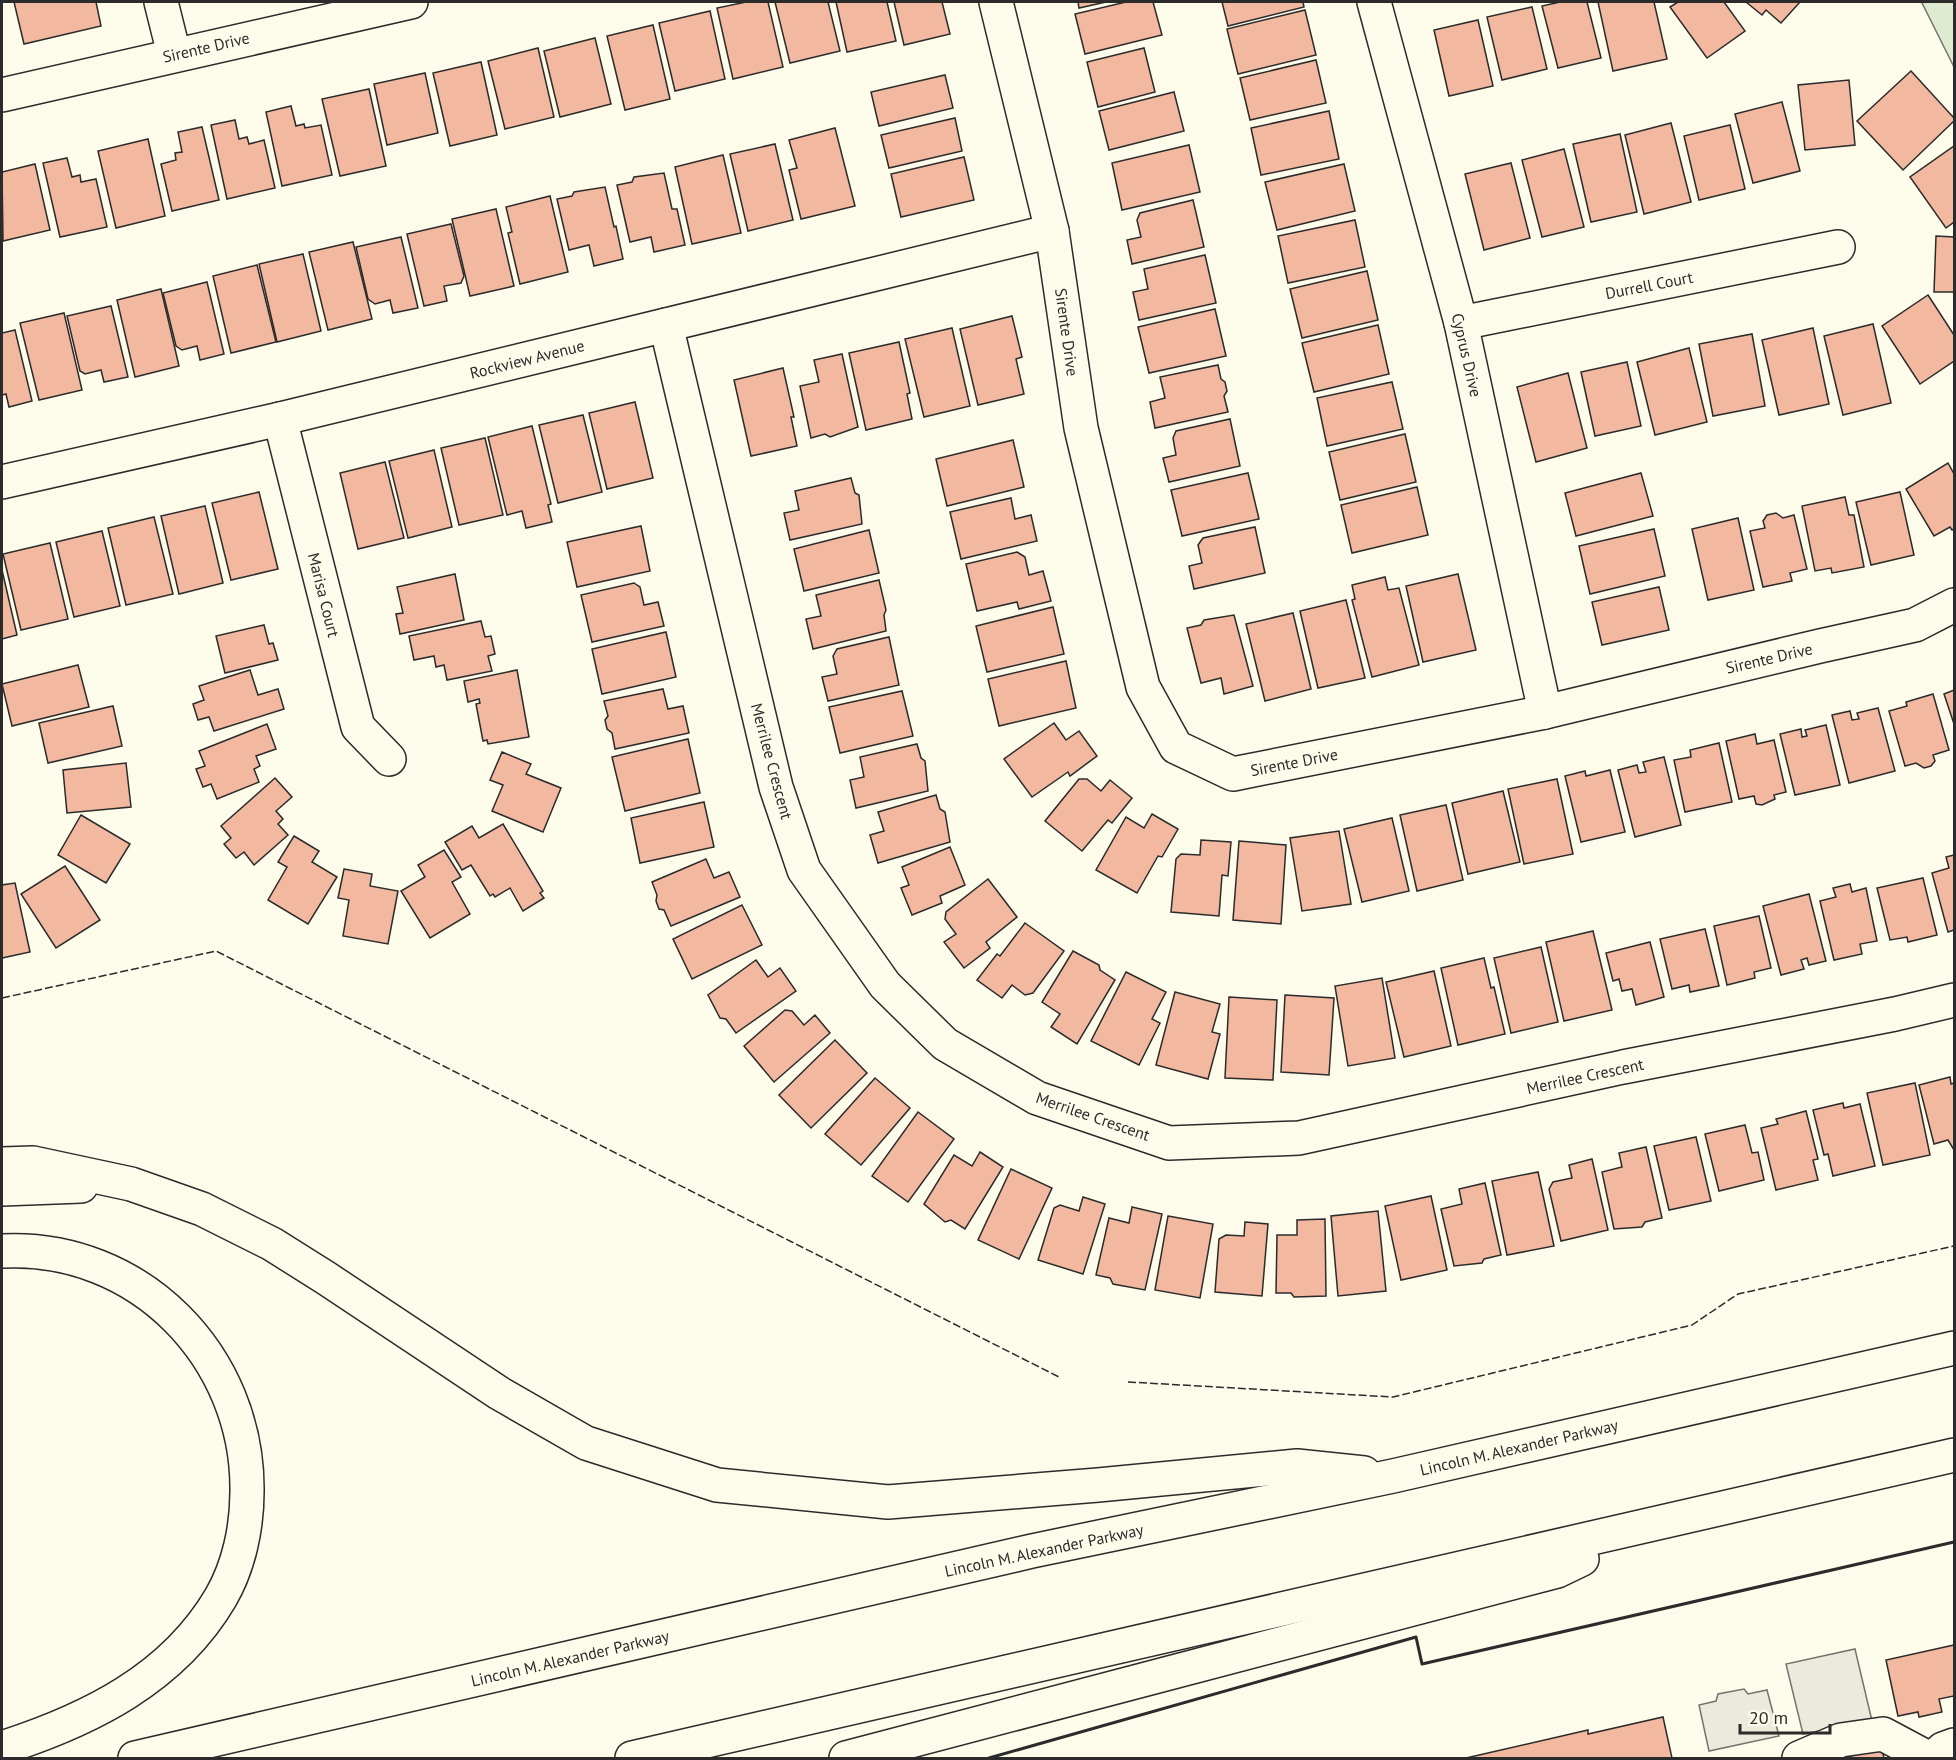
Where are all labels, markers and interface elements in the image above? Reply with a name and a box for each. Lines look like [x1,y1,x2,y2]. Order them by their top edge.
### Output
street label: Sirente Drive [161,27,251,67]
street label: Durrell Court [1603,267,1695,303]
street label: Sirente Drive [1051,287,1083,377]
street label: Cyprus Drive [1448,311,1486,399]
street label: Rockview Avenue [468,335,586,383]
street label: Marisa Court [304,551,344,640]
street label: Sirente Drive [1724,638,1814,678]
street label: Merrilee Crescent [747,701,797,822]
street label: Sirente Drive [1249,744,1339,780]
street label: Merrilee Crescent [1525,1054,1646,1098]
street label: Merrilee Crescent [1033,1087,1153,1145]
street label: Lincoln M. Alexander Parkway [1418,1414,1621,1480]
street label: Lincoln M. Alexander Parkway [943,1519,1146,1581]
street label: Lincoln M. Alexander Parkway [469,1625,672,1691]
scale bar [1740,1697,1830,1735]
text: 20 m [1749,1706,1788,1729]

